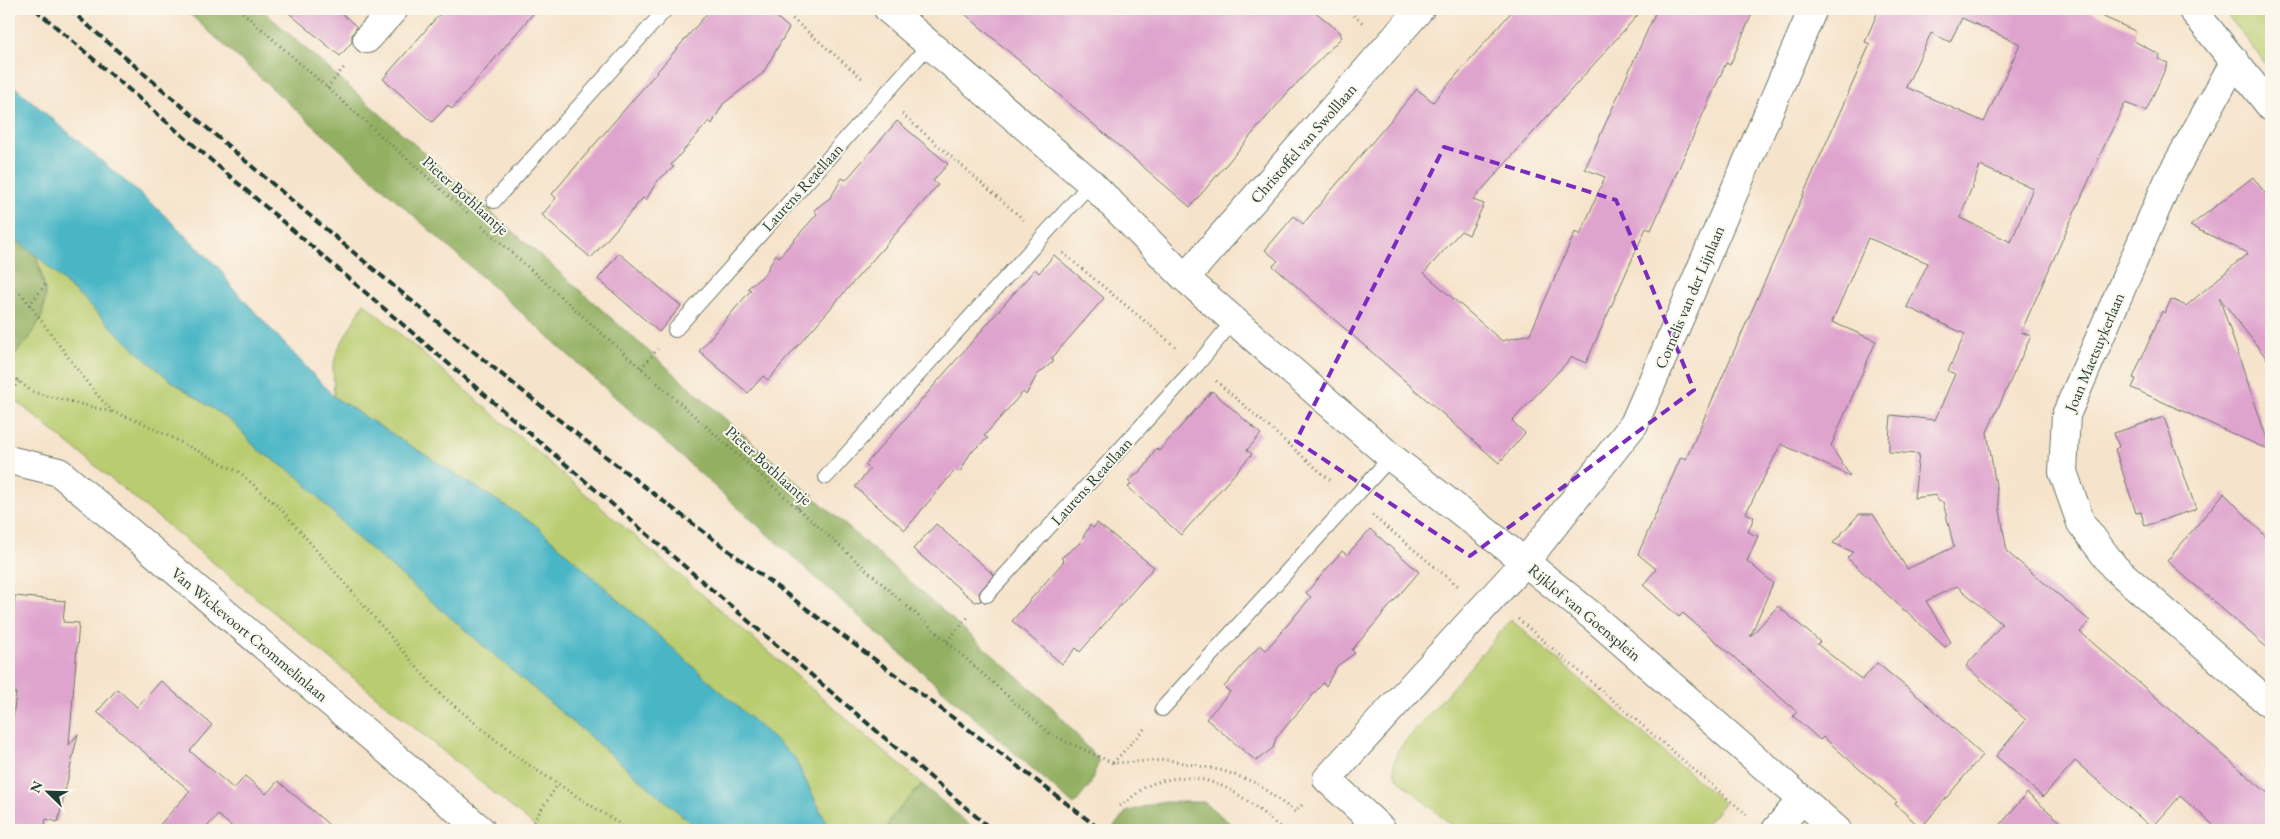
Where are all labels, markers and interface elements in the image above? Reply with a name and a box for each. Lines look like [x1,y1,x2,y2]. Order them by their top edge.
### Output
street label: Christoffel van Swolllaan [1246,79,1362,208]
street label: Laurens Reaellaan [757,138,848,236]
street label: Pieter Bothlaantje [418,151,513,240]
street label: Cornelis van der Lijnlaan [1650,222,1729,372]
street label: Joan Maetsuykerlaan [2059,289,2129,417]
street label: Pieter Bothlaantje [721,421,816,510]
street label: Laurens Reaellaan [1046,432,1137,530]
street label: Rijklof van Goensplein [1524,559,1646,666]
street label: Van Wickevoort Crommelinlaan [167,562,333,707]
north arrow [22,766,72,816]
text: N [26,778,47,796]

